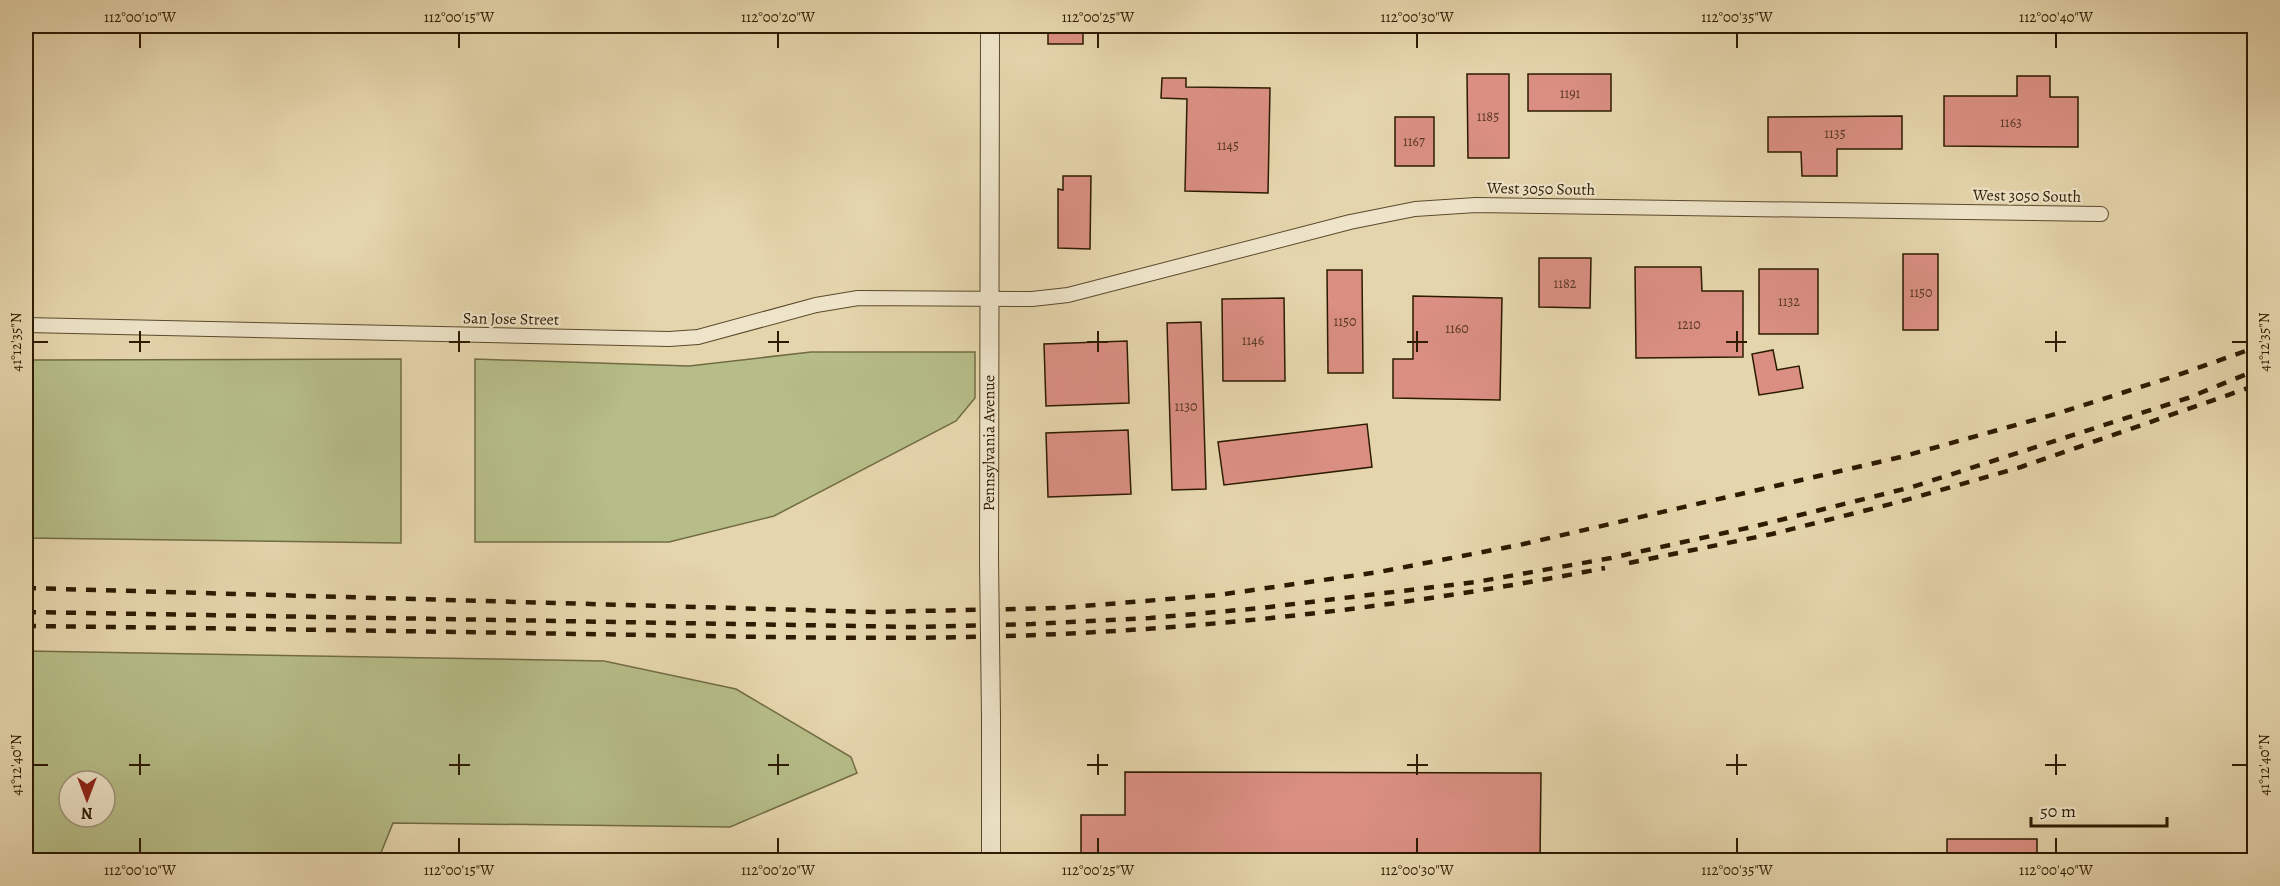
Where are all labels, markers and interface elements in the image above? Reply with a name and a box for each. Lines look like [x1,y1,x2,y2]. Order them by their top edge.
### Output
text: 112°00'10"W [104,7,176,27]
text: 112°00'15"W [424,7,494,27]
text: 112°00'20"W [741,7,815,27]
text: 112°00'25"W [1062,7,1134,27]
text: 112°00'30"W [1380,7,1454,27]
text: 112°00'35"W [1701,7,1773,27]
text: 112°00'40"W [2019,7,2093,27]
house number: 1191 [1560,84,1581,103]
house number: 1185 [1477,107,1499,126]
house number: 1163 [2000,113,2022,132]
house number: 1135 [1824,124,1846,143]
house number: 1167 [1403,132,1425,151]
house number: 1145 [1217,136,1239,155]
street label: West 3050 South [1486,177,1596,201]
street label: West 3050 South [1972,184,2082,208]
house number: 1182 [1553,274,1577,293]
house number: 1150 [1909,283,1933,302]
house number: 1132 [1778,292,1800,311]
street label: San Jose Street [463,307,559,331]
text: 41°12'35"N [6,312,26,372]
house number: 1150 [1333,312,1357,331]
text: 41°12'35"N [2254,312,2274,372]
house number: 1210 [1677,315,1701,334]
house number: 1160 [1445,319,1469,338]
house number: 1146 [1242,331,1264,350]
street label: Pennsylvania Avenue [978,375,1000,511]
house number: 1130 [1175,397,1197,416]
text: 41°12'40"N [6,734,26,796]
text: 41°12'40"N [2254,734,2274,796]
north arrow [57,769,117,829]
scale bar [2031,790,2168,828]
text: 50 m [2040,799,2076,823]
text: N [81,802,93,824]
text: 112°00'10"W [104,860,176,880]
text: 112°00'15"W [424,860,494,880]
text: 112°00'20"W [741,860,815,880]
text: 112°00'25"W [1062,860,1134,880]
text: 112°00'30"W [1380,860,1454,880]
text: 112°00'35"W [1701,860,1773,880]
text: 112°00'40"W [2019,860,2093,880]

